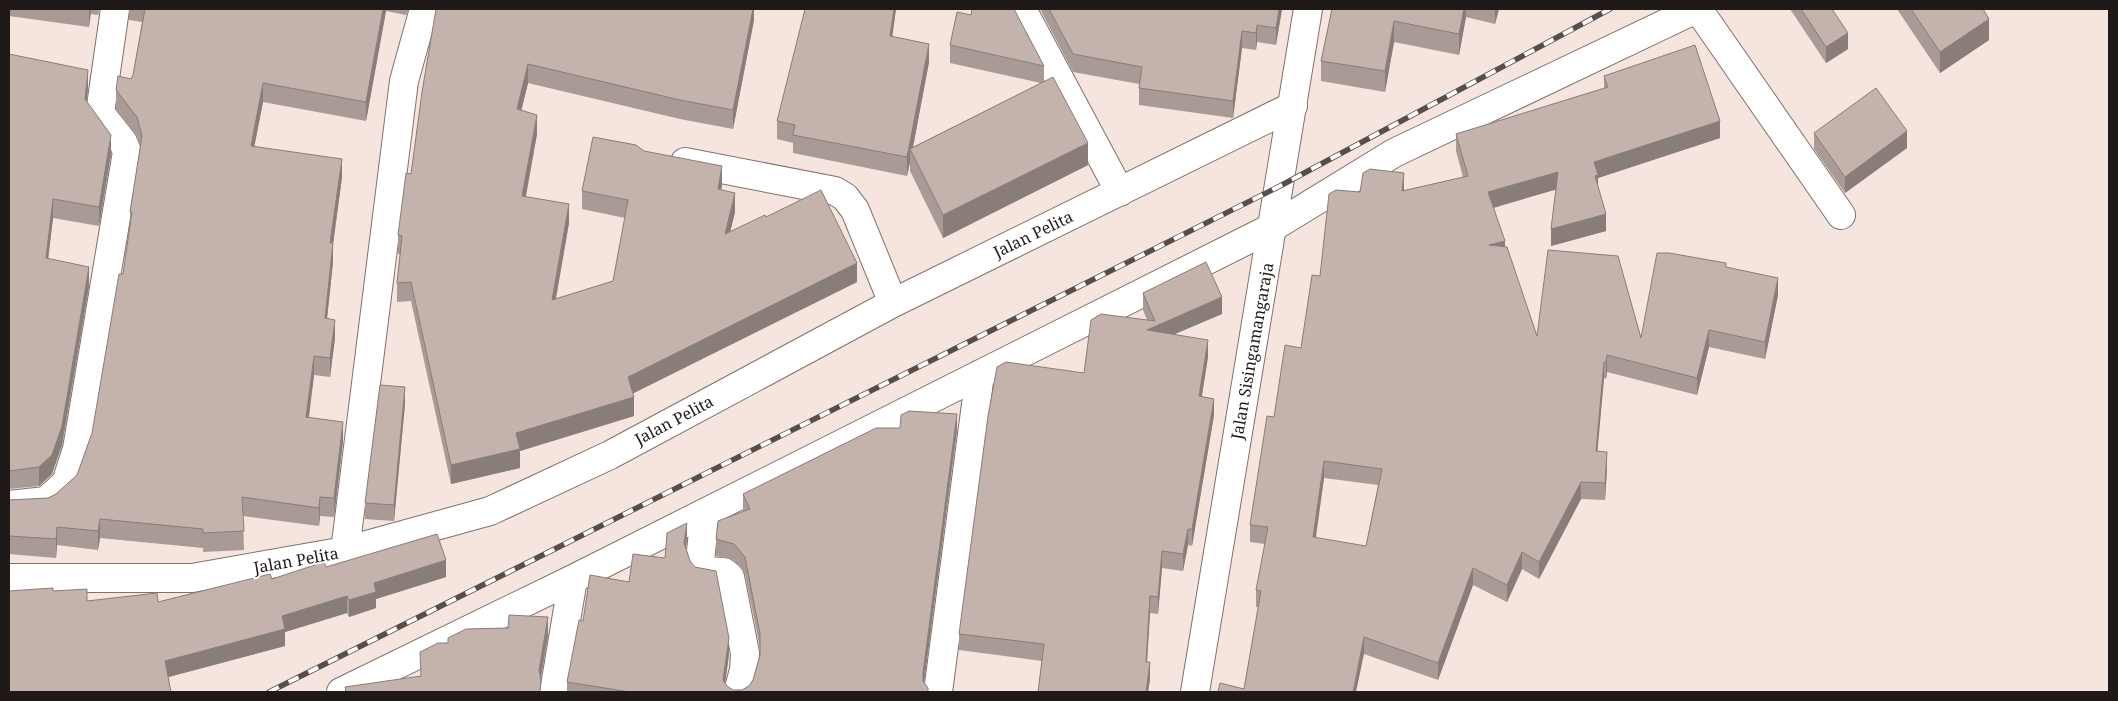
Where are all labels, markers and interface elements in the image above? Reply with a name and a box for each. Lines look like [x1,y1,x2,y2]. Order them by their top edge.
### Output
street label: Jalan Pelita [989,205,1077,263]
street label: Jalan Sisingamangaraja [1225,261,1278,442]
street label: Jalan Pelita [630,390,717,450]
street label: Jalan Pelita [251,542,340,578]

